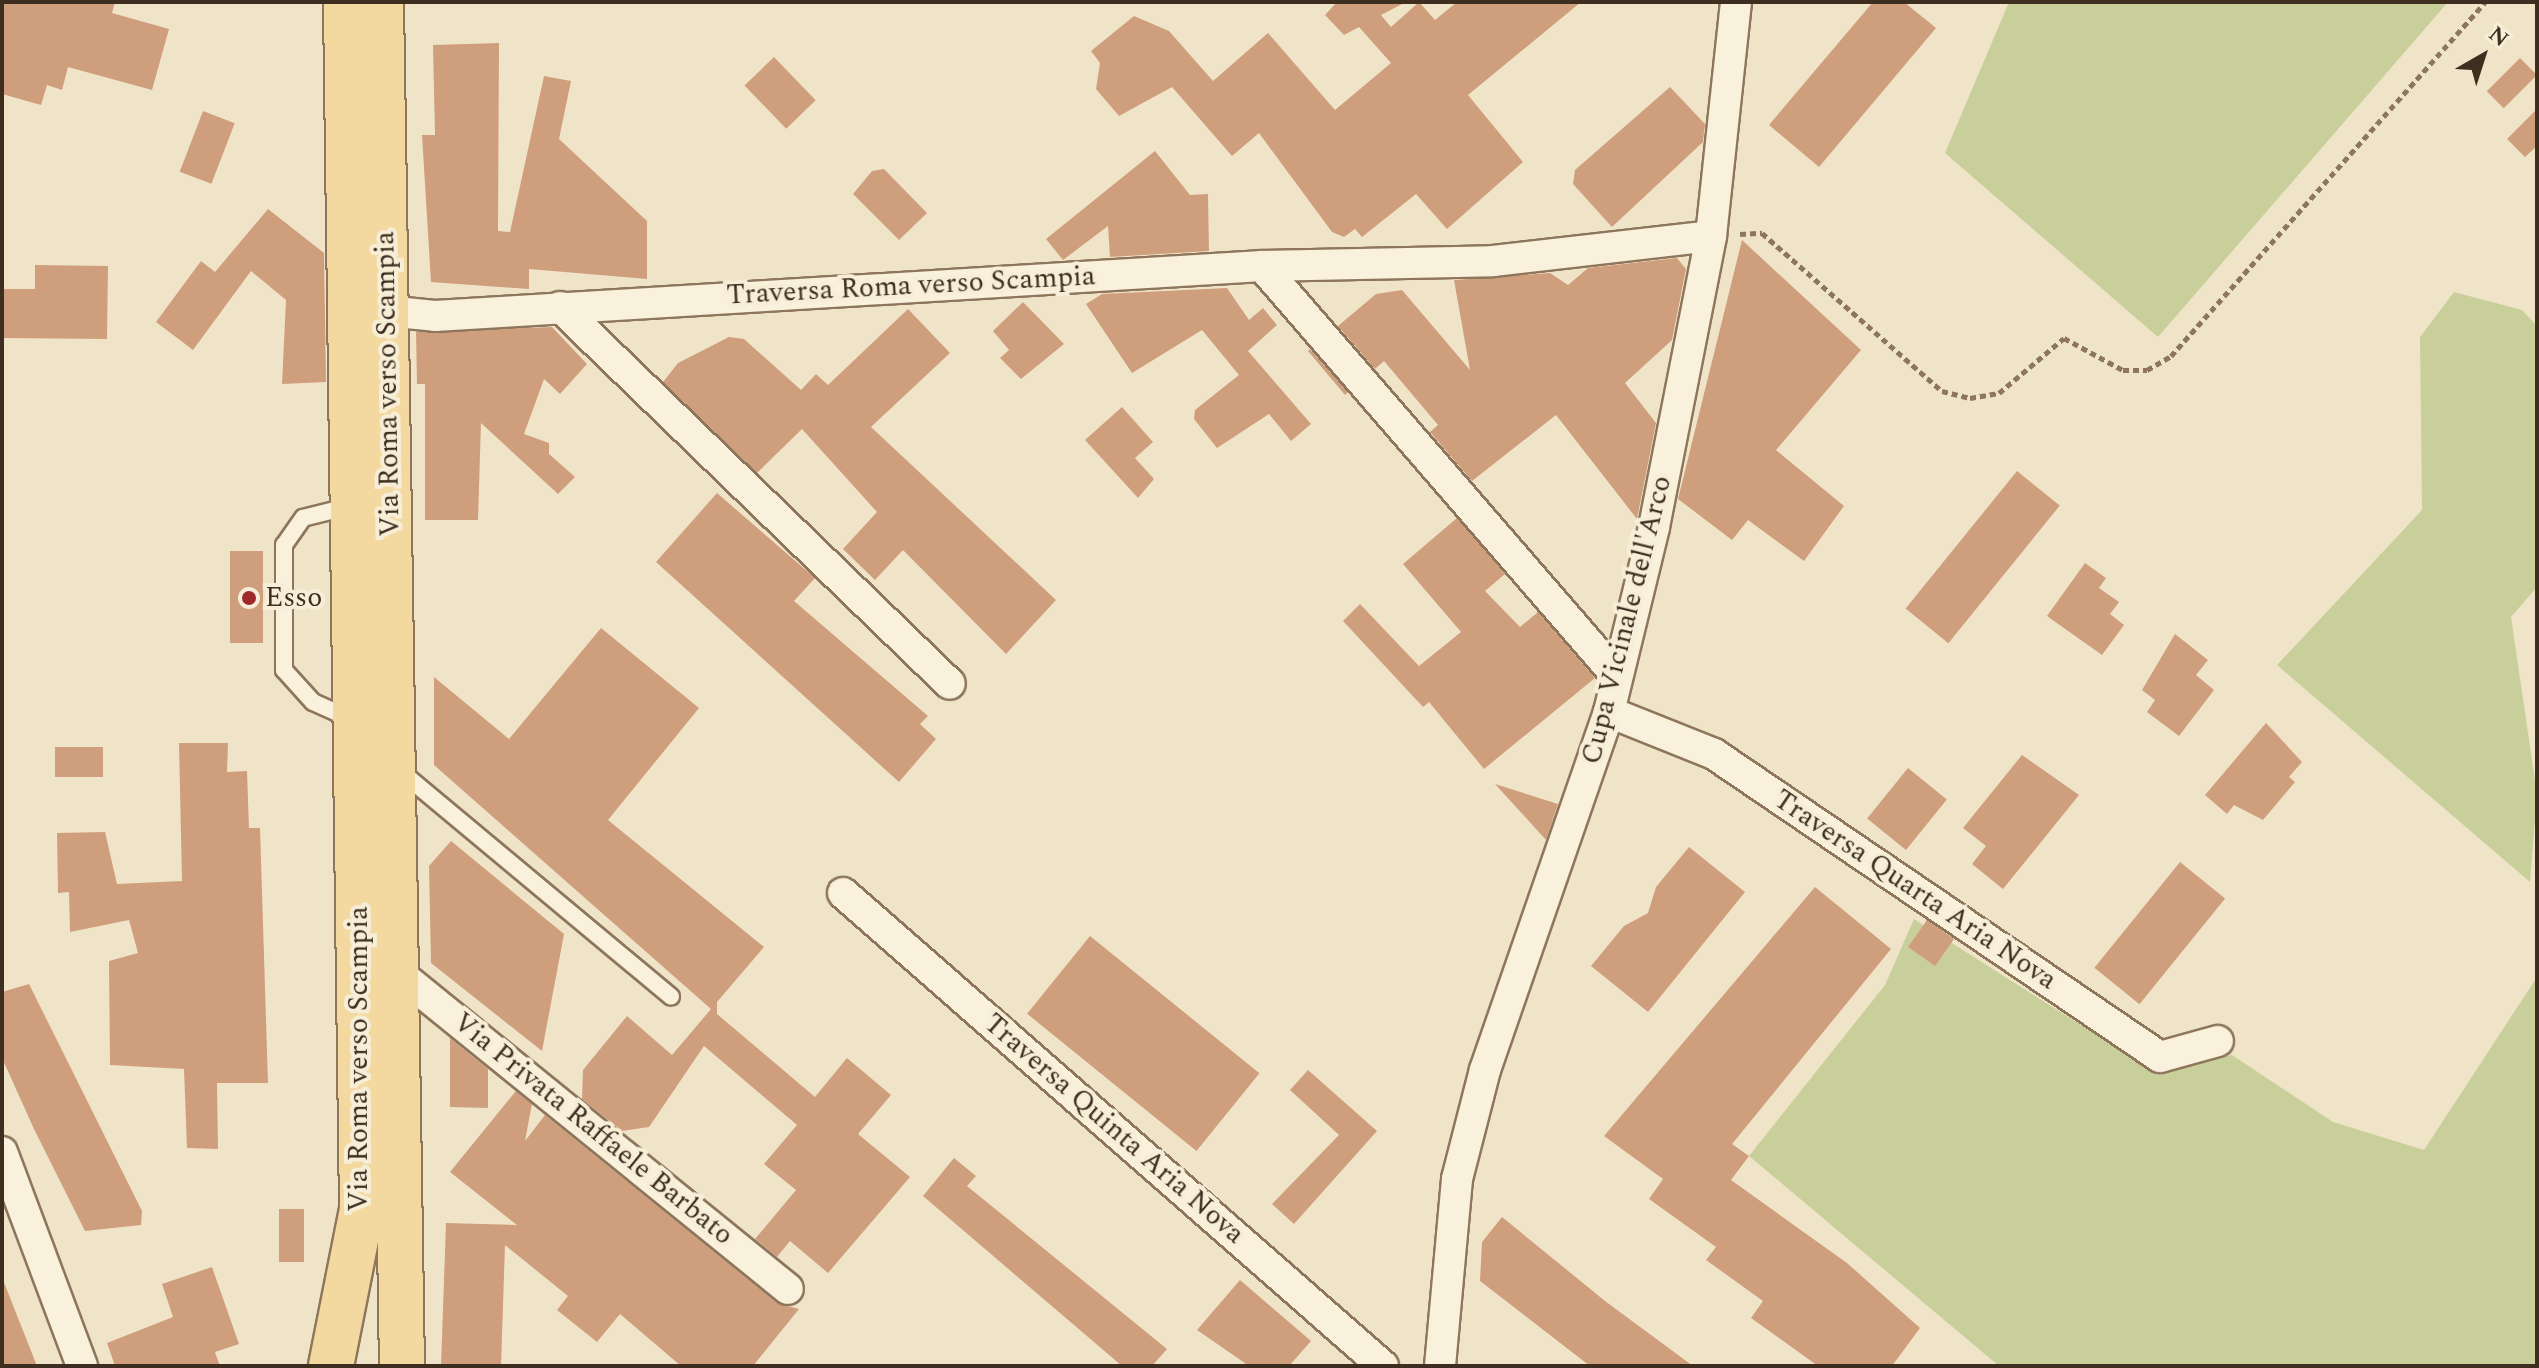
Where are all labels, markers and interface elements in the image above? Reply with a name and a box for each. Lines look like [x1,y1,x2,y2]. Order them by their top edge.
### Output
north arrow [2443,16,2523,96]
text: N [2481,18,2516,55]
street label: Via Roma verso Scampia [369,231,407,537]
street label: Traversa Roma verso Scampia [726,260,1096,312]
street label: Cupa Vicinale dell'Arco [1575,472,1679,768]
place label: Esso [265,581,322,615]
marker: Esso [240,589,258,607]
street label: Traversa Quarta Aria Nova [1767,783,2063,997]
street label: Via Roma verso Scampia [342,906,376,1212]
street label: Via Privata Raffaele Barbato [446,1006,740,1252]
street label: Traversa Quinta Aria Nova [977,1007,1251,1251]

